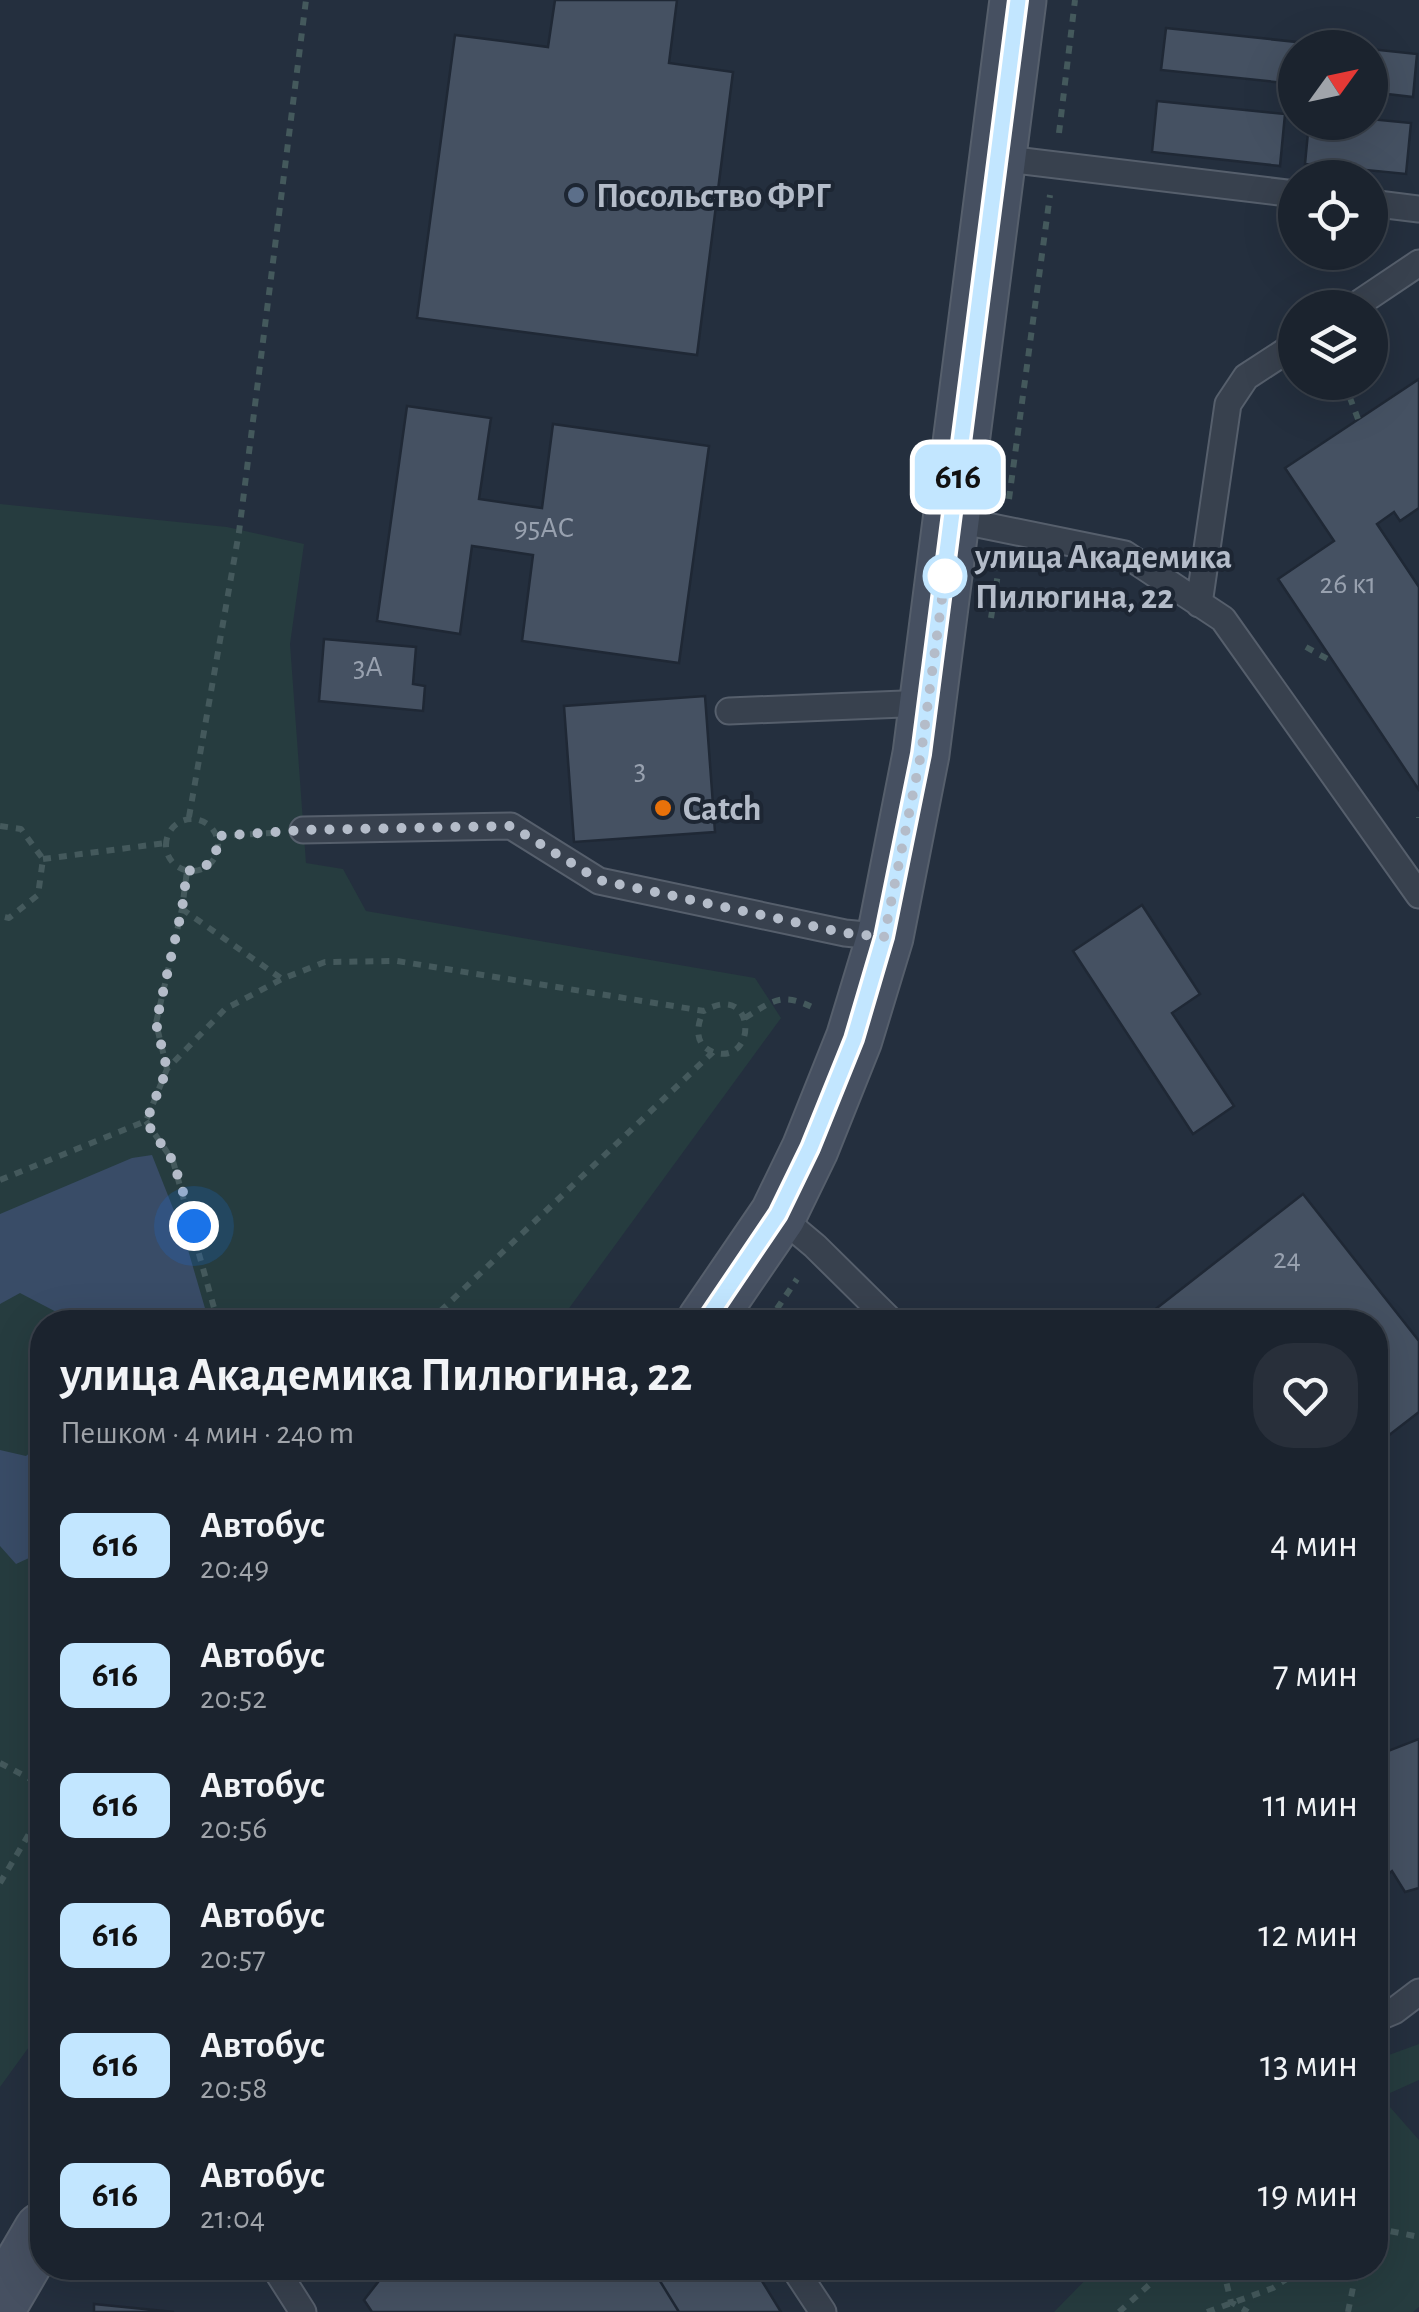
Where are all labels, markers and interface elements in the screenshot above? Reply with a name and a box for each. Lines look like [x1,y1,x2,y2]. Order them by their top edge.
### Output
north arrow [1278,30,1388,140]
map controls [1278,30,1388,400]
button: locate [1278,160,1388,270]
place label: Посольство ФРГ [596,179,831,214]
marker: Посольство ФРГ [565,184,587,206]
button: layers [1278,290,1388,400]
line badge: 616 [900,444,1016,510]
text: 616 [935,460,981,495]
house number: 95АС [514,513,574,543]
place label: улица Академика Пилюгина, 22 [974,540,1232,615]
marker: улица Академика Пилюгина, 22 [924,555,966,597]
house number: 26 к1 [1320,569,1376,599]
house number: 3А [353,652,383,682]
house number: 3 [634,755,646,785]
place label: Catch [683,792,762,827]
marker: Catch [652,797,674,819]
your location [169,1201,219,1251]
house number: 24 [1273,1244,1301,1274]
button: heart [1253,1343,1358,1448]
text: улица Академика Пилюгина, 22 [60,1352,692,1400]
text: Пешком · 4 мин · 240 m [60,1417,354,1449]
text: Автобус [200,1507,325,1545]
text: 4 мин [1270,1526,1358,1564]
text: 616 [92,1528,138,1563]
text: 20:49 [200,1552,269,1584]
text: Автобус [200,1637,325,1675]
text: 7 мин [1273,1656,1358,1694]
text: 616 [92,1658,138,1693]
text: 20:52 [200,1682,267,1714]
text: Автобус [200,1767,325,1805]
text: 11 мин [1262,1786,1358,1824]
text: 616 [92,1788,138,1823]
text: 20:56 [200,1812,267,1844]
text: Автобус [200,1897,325,1935]
text: 12 мин [1258,1916,1358,1954]
text: 616 [92,1918,138,1953]
text: 20:57 [200,1942,266,1974]
text: Автобус [200,2027,325,2065]
text: 13 мин [1260,2046,1358,2084]
text: 616 [92,2048,138,2083]
text: 20:58 [200,2072,267,2104]
text: Автобус [200,2157,325,2195]
text: 19 мин [1258,2176,1358,2214]
text: 616 [92,2178,138,2213]
text: 21:04 [200,2202,265,2234]

